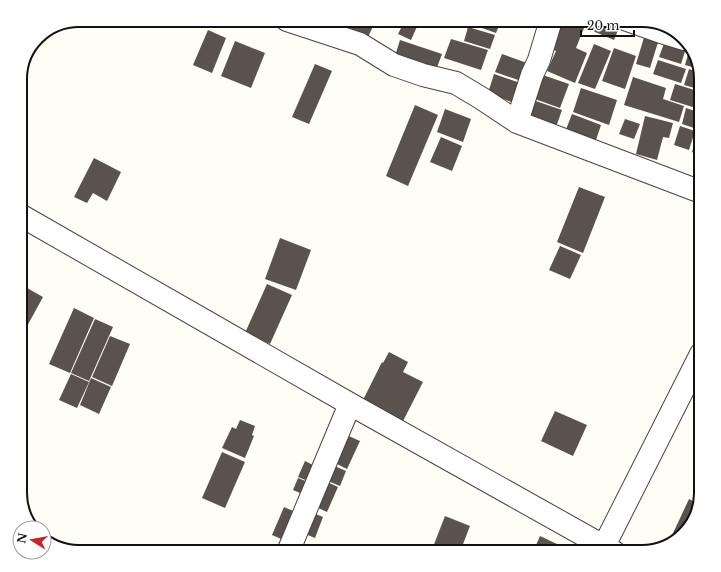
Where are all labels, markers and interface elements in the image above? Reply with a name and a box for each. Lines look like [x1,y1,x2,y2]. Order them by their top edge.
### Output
scale bar [581,12,634,38]
text: 20 m [587,18,619,33]
north arrow [12,520,52,560]
text: N [14,531,30,545]

